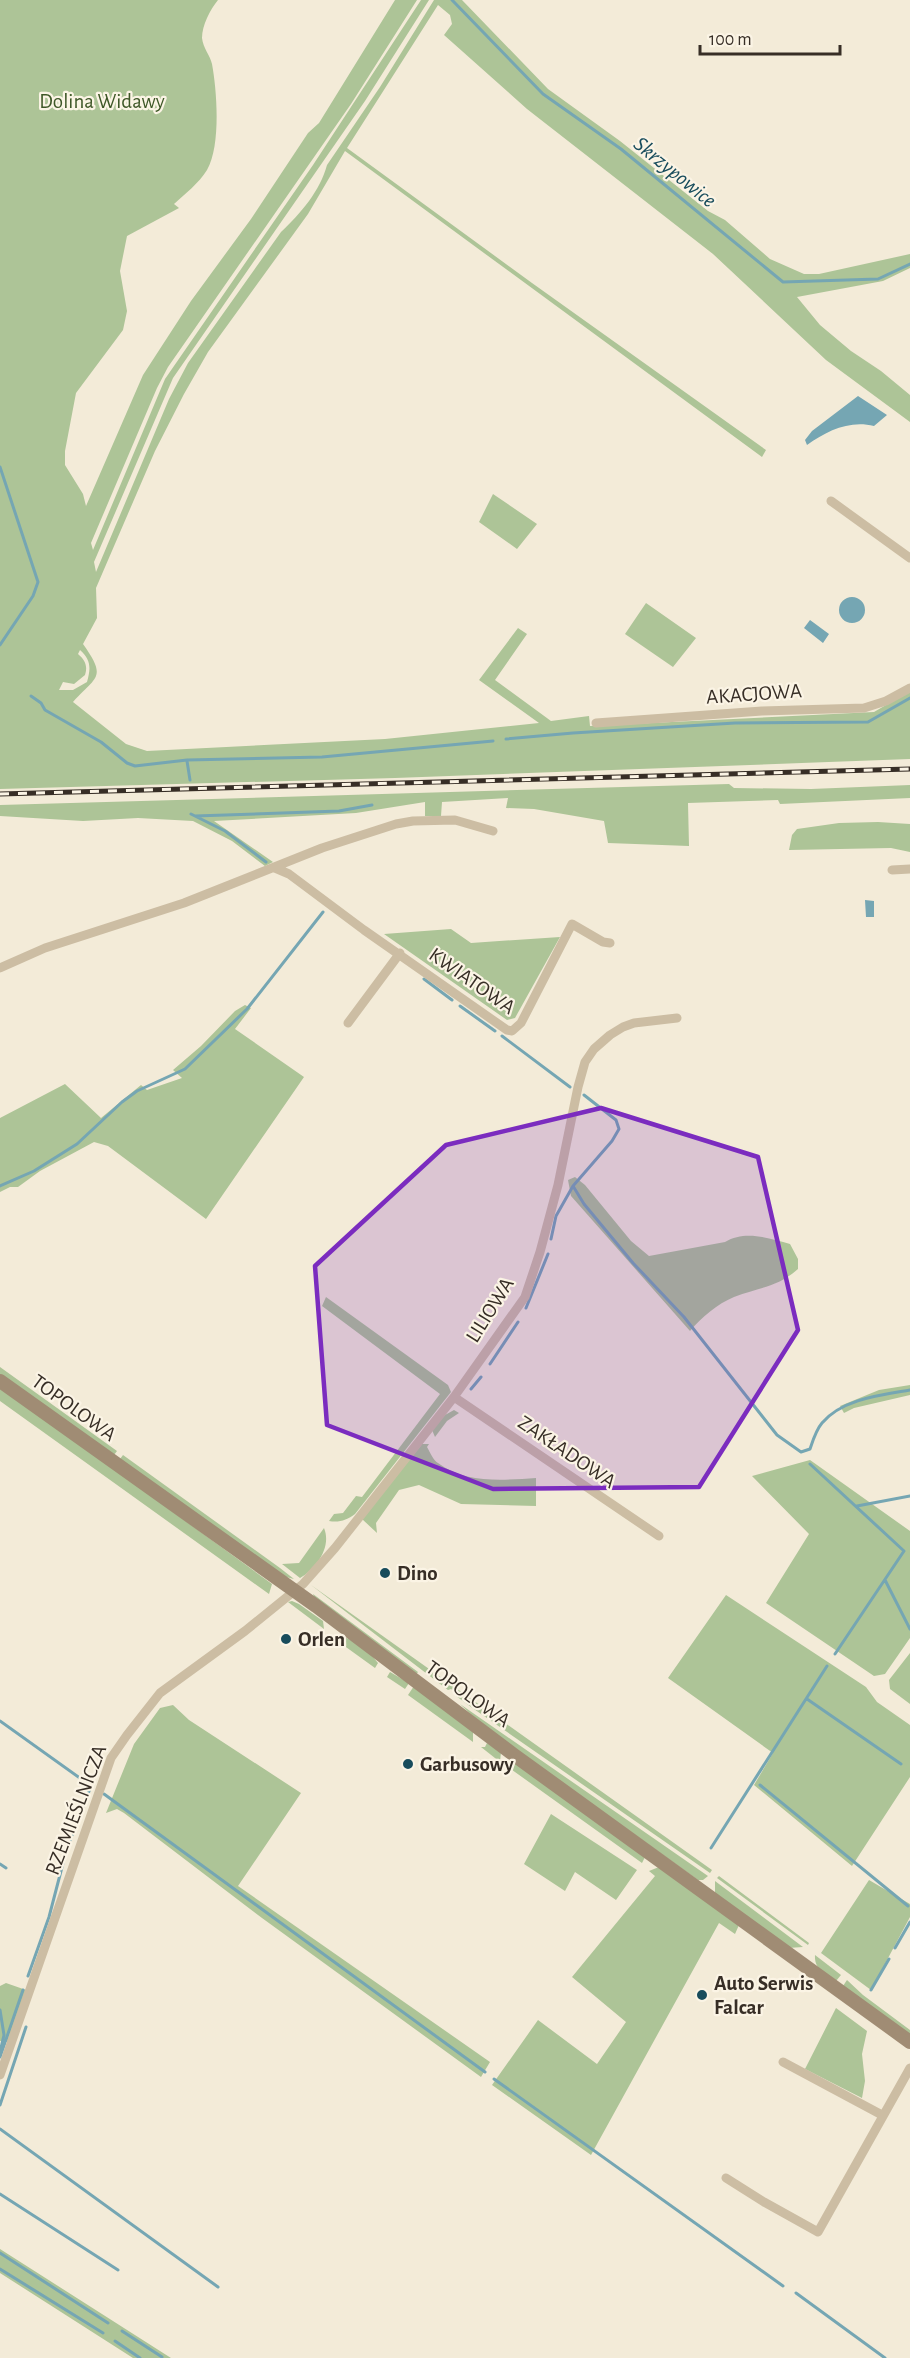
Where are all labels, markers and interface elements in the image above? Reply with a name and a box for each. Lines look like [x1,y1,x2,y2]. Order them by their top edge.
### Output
scale bar [700,18,840,56]
text: 100 m [709,31,752,49]
park label: Dolina Widawy [39,91,165,112]
water label: Skrzypowice [629,132,720,212]
street label: AKACJOWA [705,680,803,708]
street label: KWIATOWA [425,944,519,1018]
street label: LILIOWA [462,1274,518,1346]
street label: TOPOLOWA [28,1371,120,1445]
street label: ZAKŁADOWA [514,1412,620,1492]
place label: Dino [397,1563,438,1584]
marker: Dino [378,1566,392,1580]
place label: Orlen [298,1629,345,1650]
marker: Orlen [279,1632,293,1646]
street label: TOPOLOWA [422,1657,514,1731]
street label: RZEMIEŚLNICZA [39,1741,110,1878]
place label: Garbusowy [420,1754,514,1775]
marker: Garbusowy [401,1757,415,1771]
place label: Auto Serwis Falcar [714,1973,813,2018]
marker: Auto Serwis Falcar [695,1988,709,2002]

